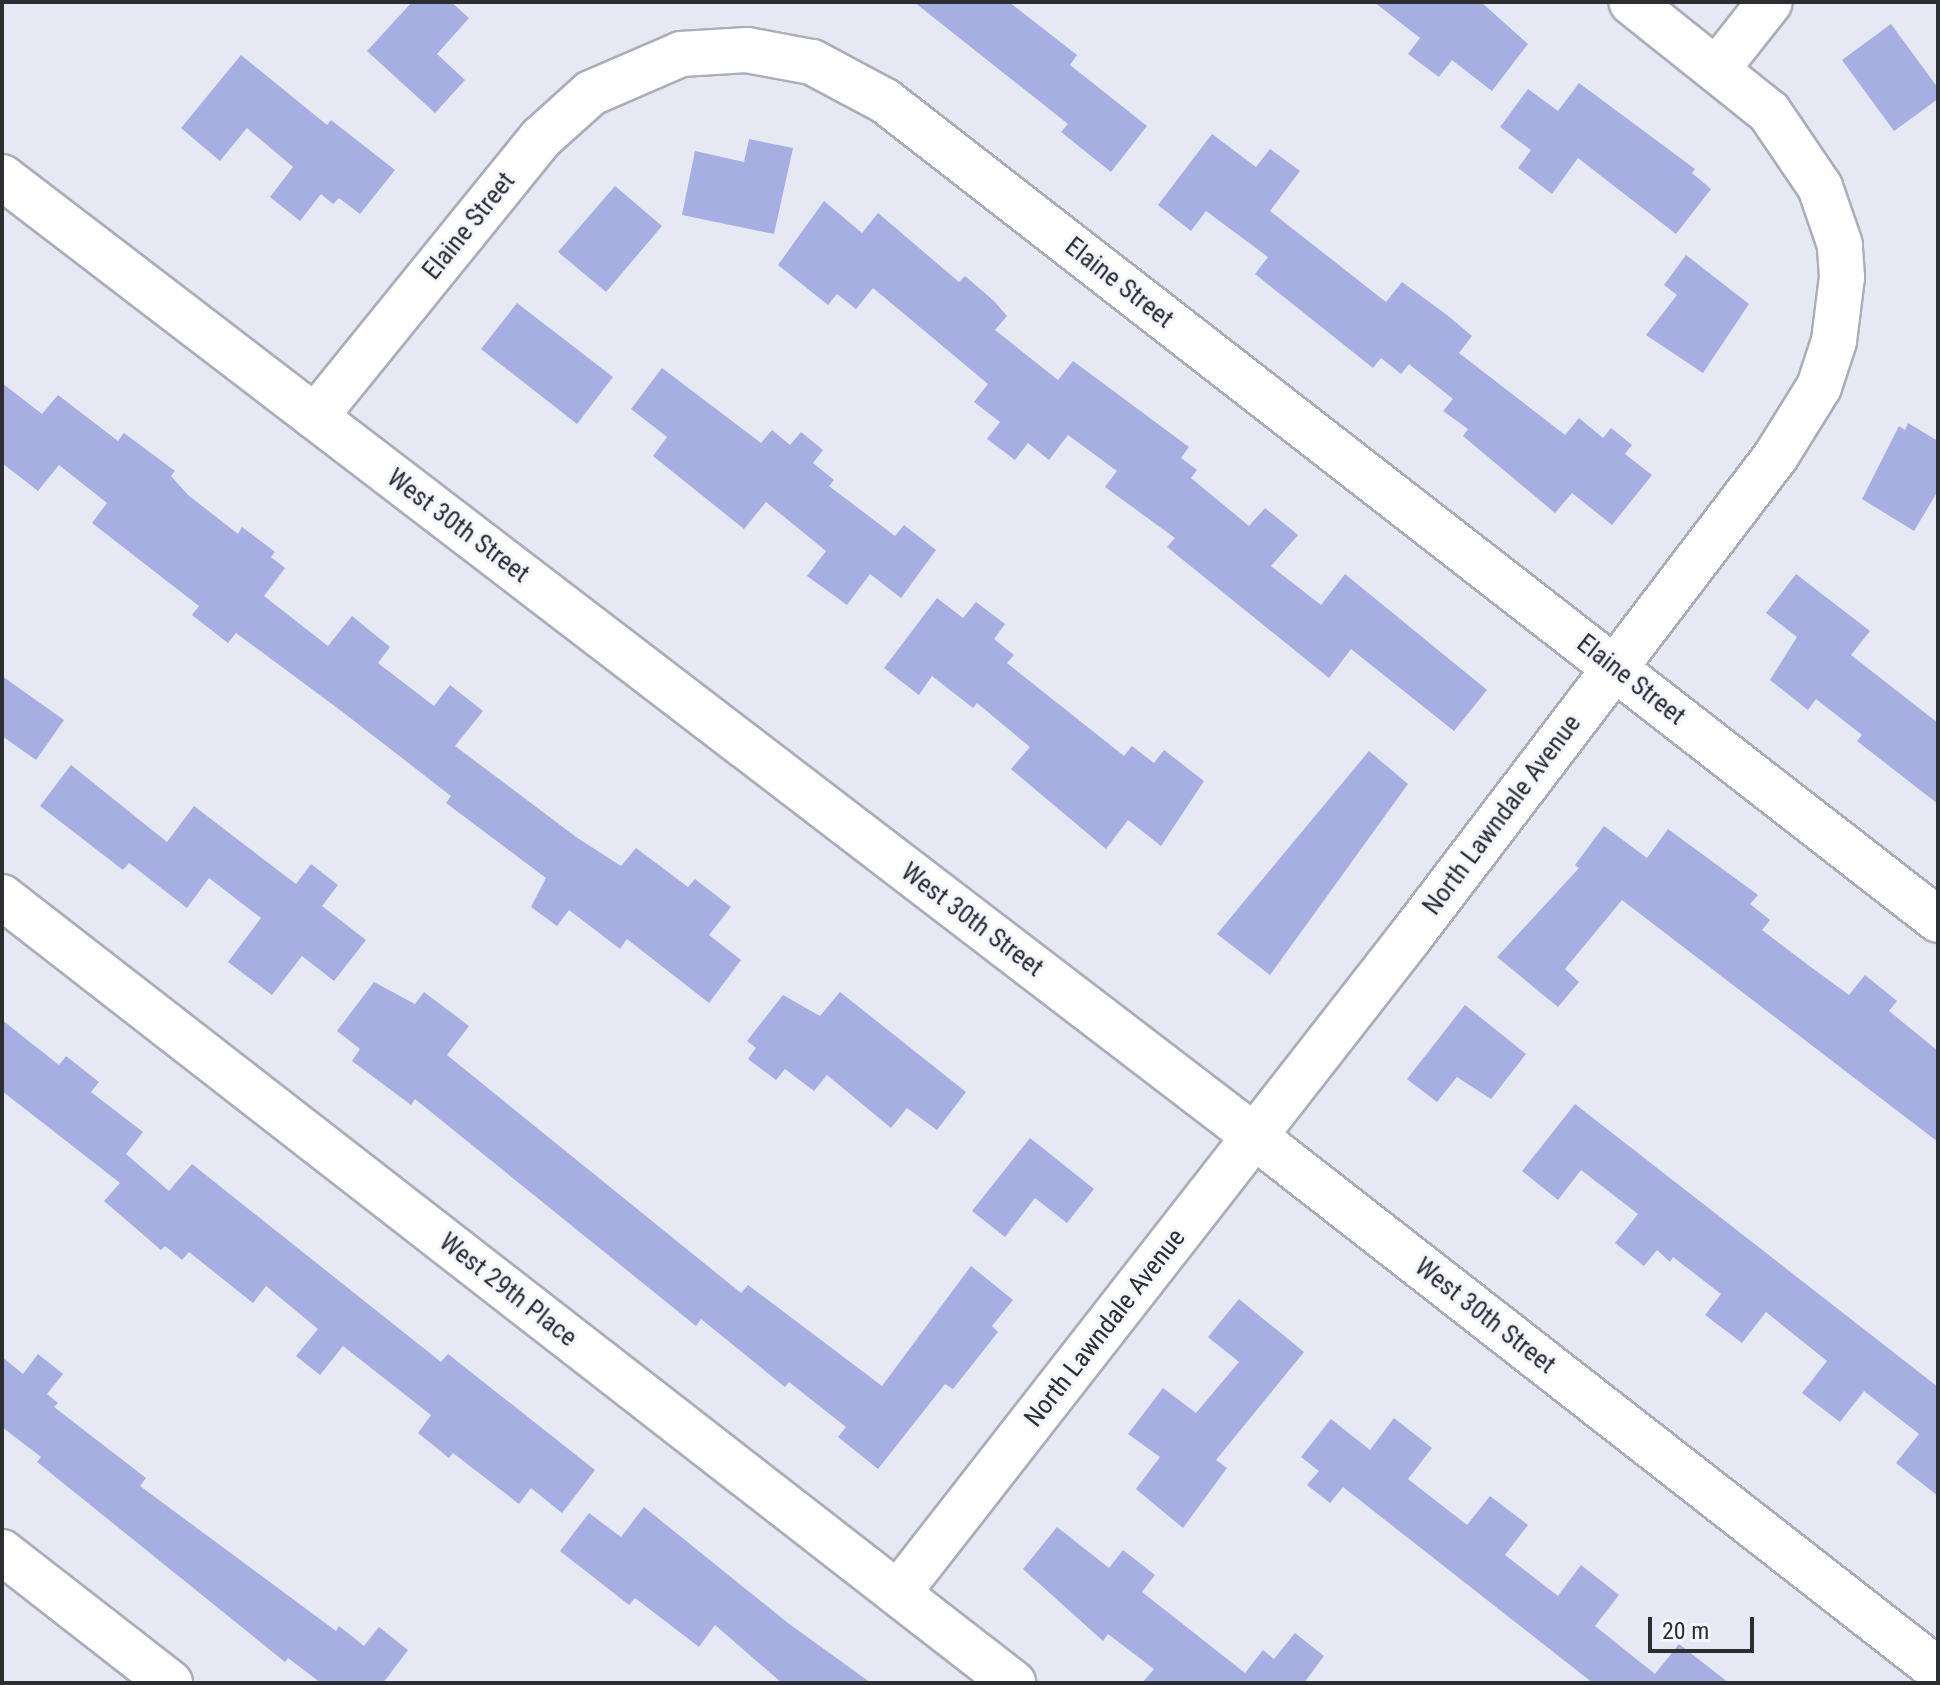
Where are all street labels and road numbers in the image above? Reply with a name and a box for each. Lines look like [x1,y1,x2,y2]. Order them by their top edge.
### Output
street label: Elaine Street [416,166,522,286]
street label: Elaine Street [1059,231,1179,335]
street label: West 30th Street [381,462,535,590]
street label: Elaine Street [1571,628,1691,732]
street label: North Lawndale Avenue [1417,709,1587,921]
street label: West 30th Street [895,856,1049,984]
street label: North Lawndale Avenue [1018,1223,1192,1433]
street label: West 29th Place [433,1227,583,1353]
street label: West 30th Street [1408,1251,1562,1381]

